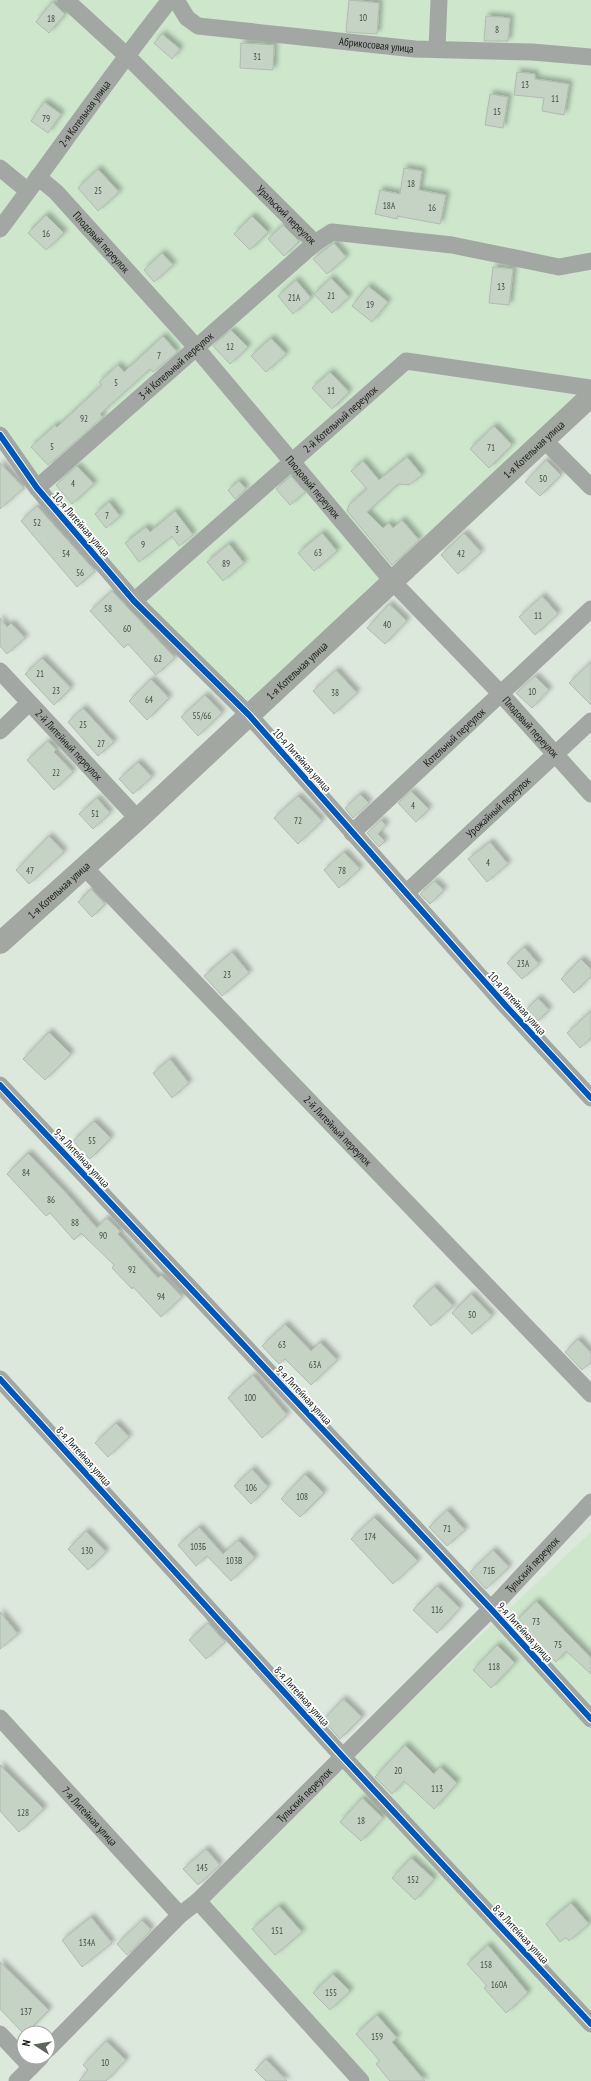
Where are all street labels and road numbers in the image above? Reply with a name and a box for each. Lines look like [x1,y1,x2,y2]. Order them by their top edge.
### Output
street label: Абрикосовая улица [338,34,414,56]
street label: 2-я Котельная улица [56,77,113,150]
street label: Уральский переулок [254,182,320,248]
street label: Плодовый переулок [70,208,133,276]
street label: 3-й Котельный переулок [135,328,217,402]
street label: 2-й Котельный переулок [300,382,381,456]
street label: 1-я Котельная улица [500,417,567,482]
street label: Плодовый переулок [283,453,344,522]
street label: 10-я Литейная улица [49,489,113,559]
street label: 1-я Котельная улица [263,638,331,703]
street label: Плодовый переулок [499,693,563,761]
street label: Котельный переулок [420,704,489,770]
street label: 2-й Литейный переулок [32,706,106,784]
street label: 10-я Литейная улица [270,725,334,795]
street label: Урожайный переулок [463,773,534,841]
street label: 1-я Котельная улица [25,859,93,922]
street label: 10-я Литейная улица [485,968,549,1038]
street label: 2-й Литейный переулок [301,1093,375,1169]
street label: 9-я Литейная улица [51,1125,113,1191]
street label: 9-я Литейная улица [273,1362,335,1428]
street label: 8-я Литейная улица [53,1423,115,1489]
street label: Тульский переулок [502,1533,563,1596]
street label: 9-я Литейная улица [494,1599,556,1665]
street label: 8-я Литейная улица [271,1663,333,1729]
street label: Тульский переулок [274,1764,335,1826]
street label: 7-я Литейная улица [59,1784,120,1849]
street label: 8-я Литейная улица [490,1901,552,1967]

